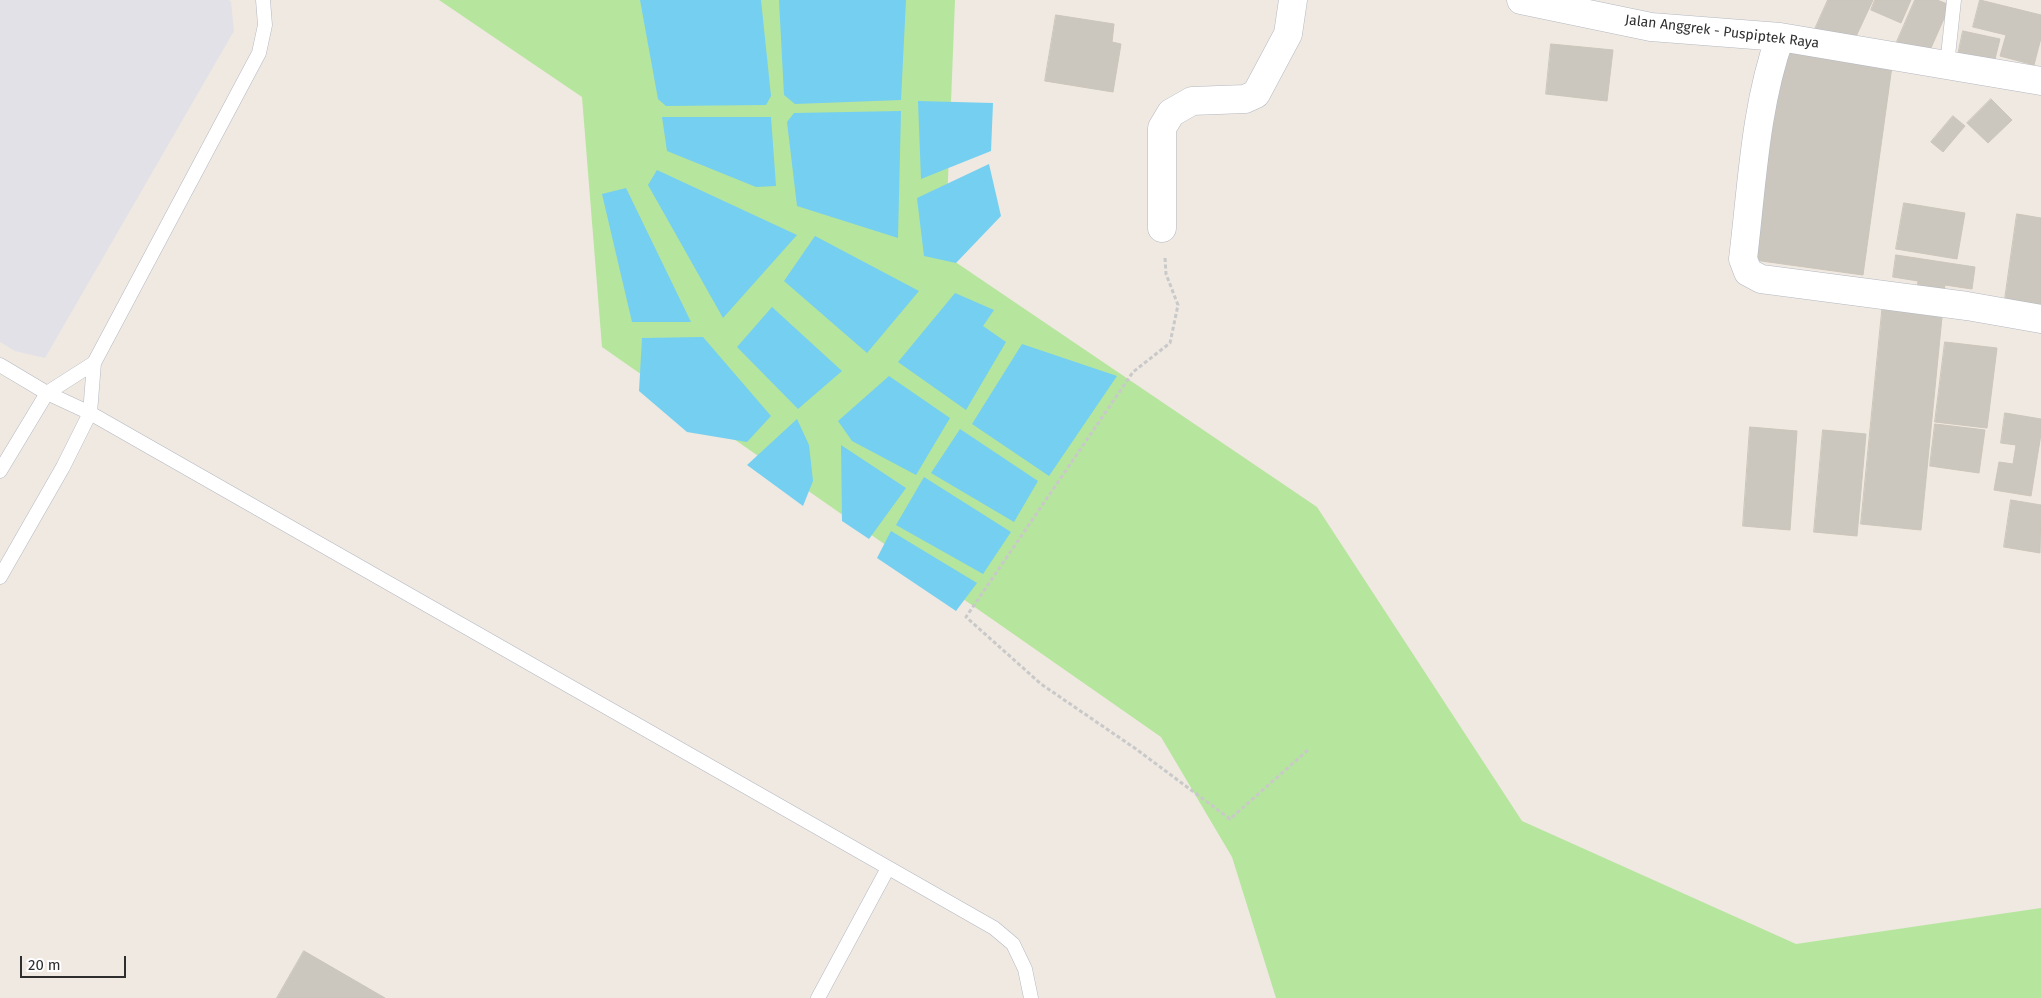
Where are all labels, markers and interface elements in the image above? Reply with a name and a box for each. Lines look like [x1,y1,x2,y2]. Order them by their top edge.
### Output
street label: Jalan Anggrek - Puspiptek Raya [1624,12,1820,52]
scale bar [22,946,129,978]
text: 20 m [28,956,61,974]

